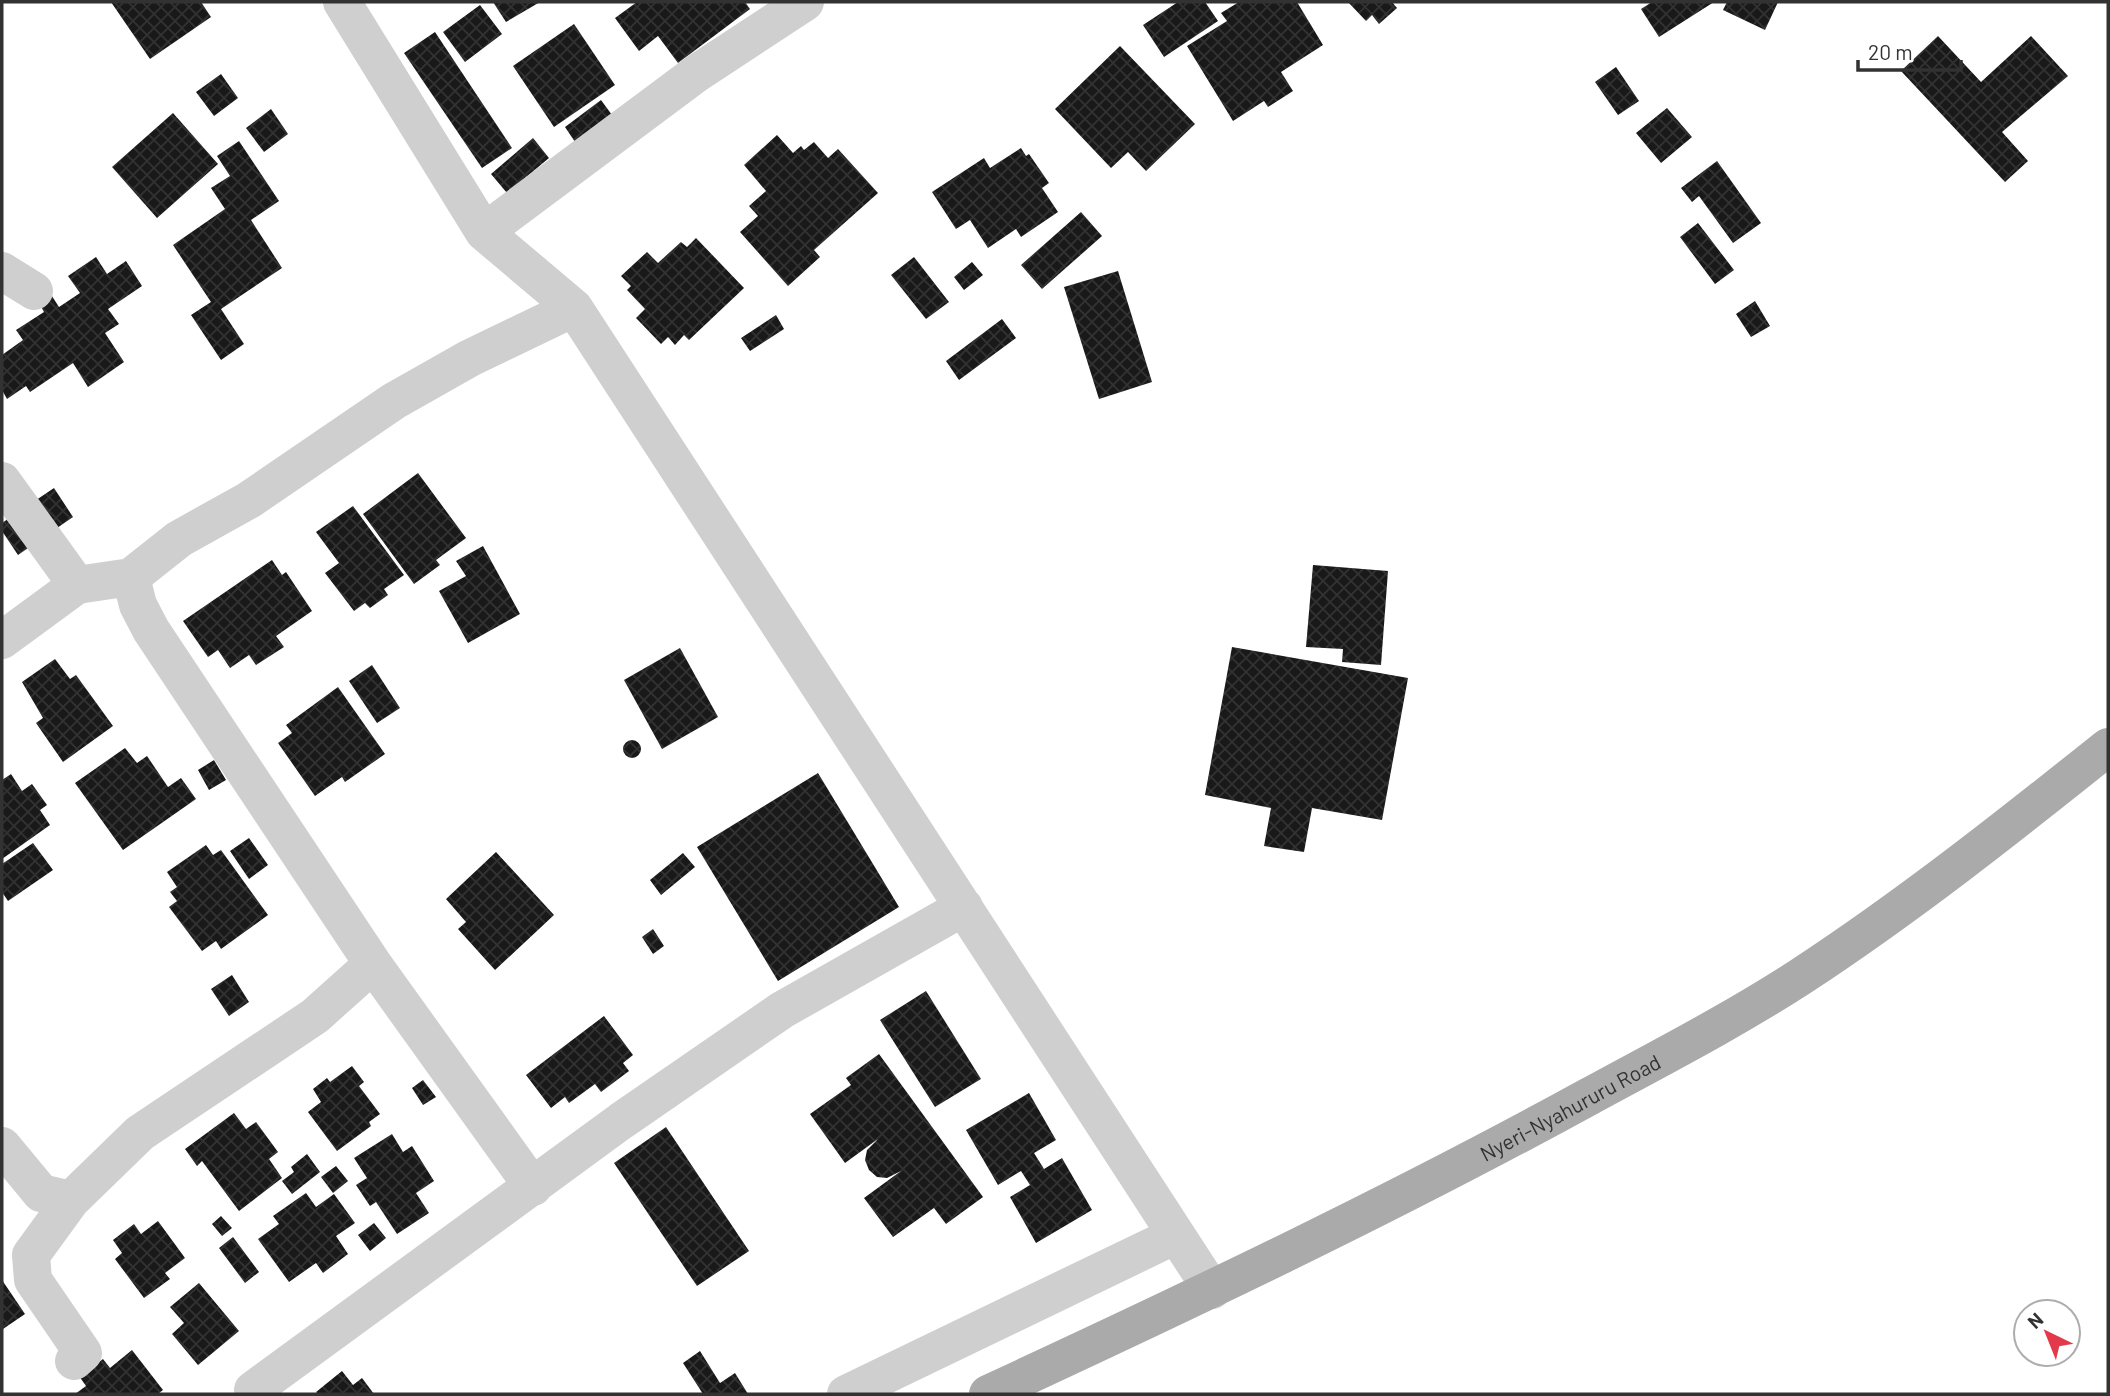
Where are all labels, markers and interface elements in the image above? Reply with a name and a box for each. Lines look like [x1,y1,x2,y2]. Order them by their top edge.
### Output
scale bar [1858,28,1961,72]
text: 20 m [1868,39,1913,64]
street label: Nyeri-Nyahururu Road [1475,1048,1664,1165]
north arrow [2012,1298,2082,1368]
text: N [2023,1307,2048,1333]

